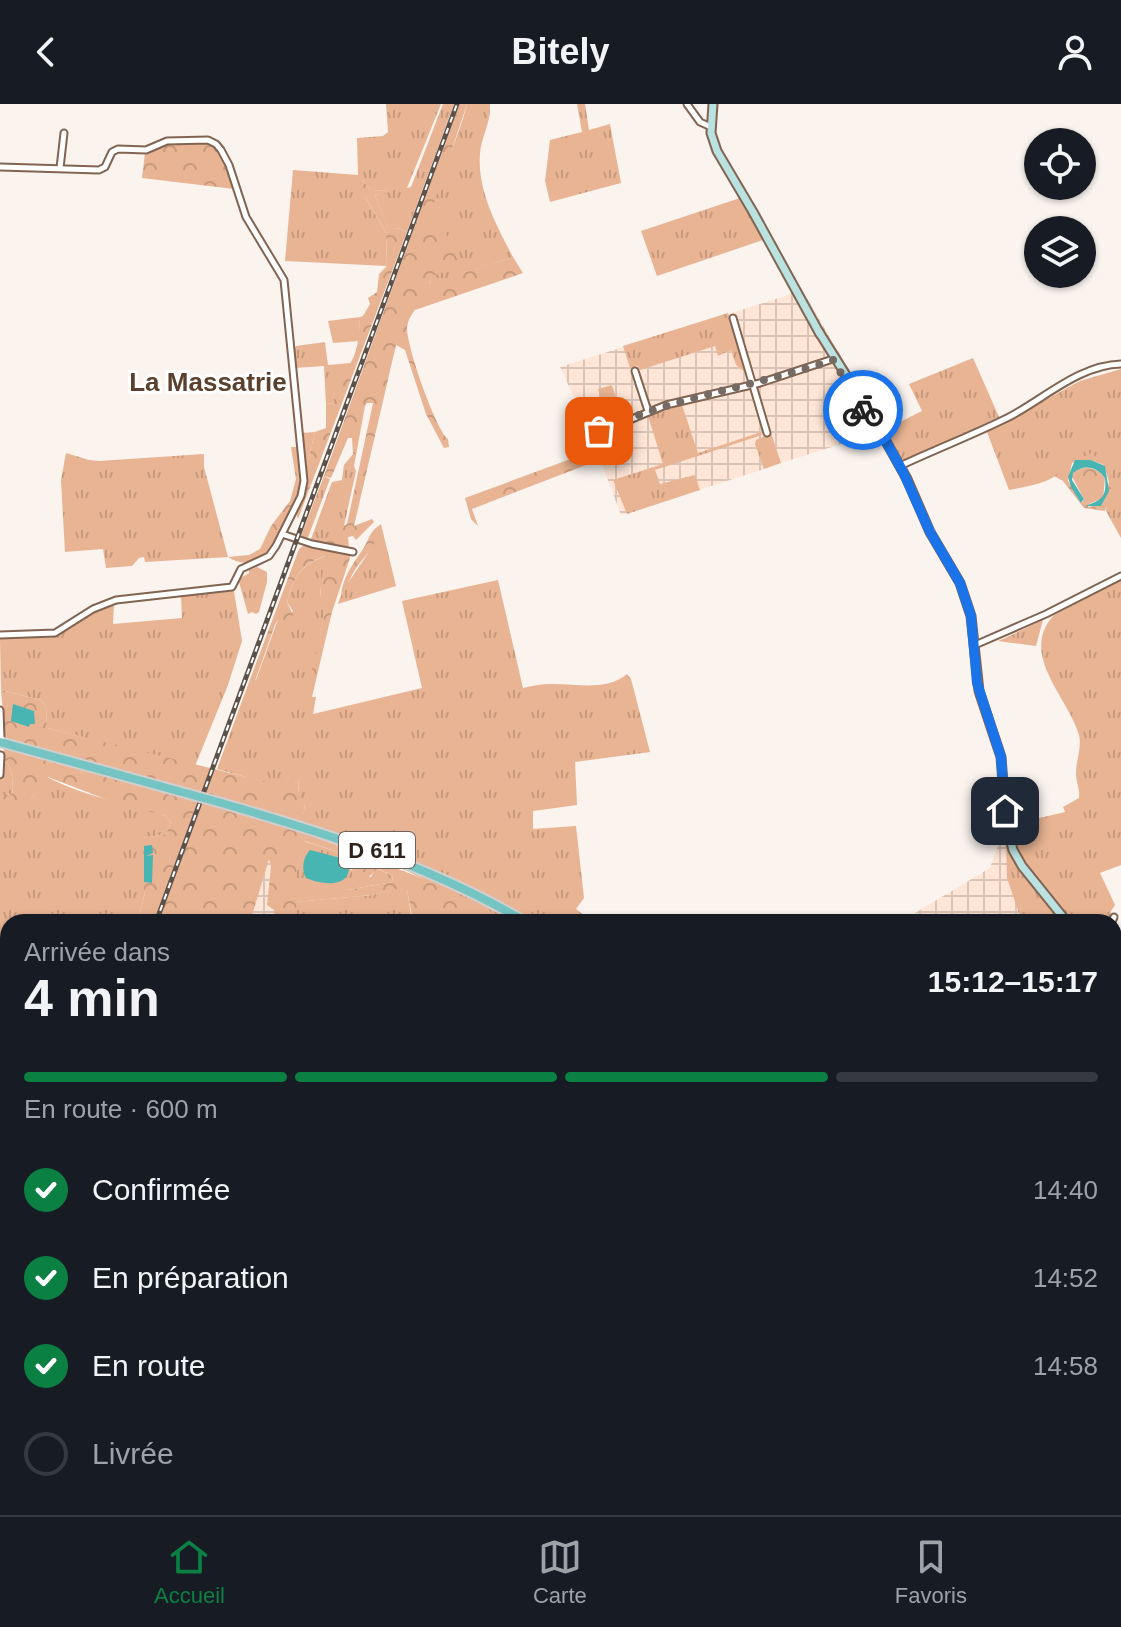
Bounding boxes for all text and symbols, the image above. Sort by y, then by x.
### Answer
icon: back [24,30,68,74]
icon: person [1053,30,1097,74]
text: Bitely [511,31,610,72]
map controls [1024,128,1096,288]
button: locate [1024,128,1096,200]
button: layers [1024,216,1096,288]
district label: La Massatrie [129,367,287,397]
courier [823,370,903,450]
icon: bike [841,388,885,432]
pin [565,397,633,465]
icon: bag [577,409,621,453]
pin [971,777,1039,845]
icon: home [983,789,1027,833]
road number: D 611 [339,832,415,868]
text: Arrivée dans [24,937,170,967]
text: 15:12–15:17 [928,965,1098,998]
text: 4 min [24,969,160,1027]
text: En route · 600 m [24,1094,218,1124]
icon: check [24,1168,68,1212]
text: Confirmée [92,1173,230,1206]
text: 14:40 [1033,1175,1098,1205]
icon: check [24,1256,68,1300]
text: En préparation [92,1261,289,1294]
text: 14:52 [1033,1263,1098,1293]
icon: check [24,1344,68,1388]
text: En route [92,1349,205,1382]
text: 14:58 [1033,1351,1098,1381]
text: Livrée [92,1437,174,1470]
tab: Accueil [154,1535,225,1609]
tab: Carte [533,1535,587,1609]
tab: Favoris [895,1535,967,1609]

